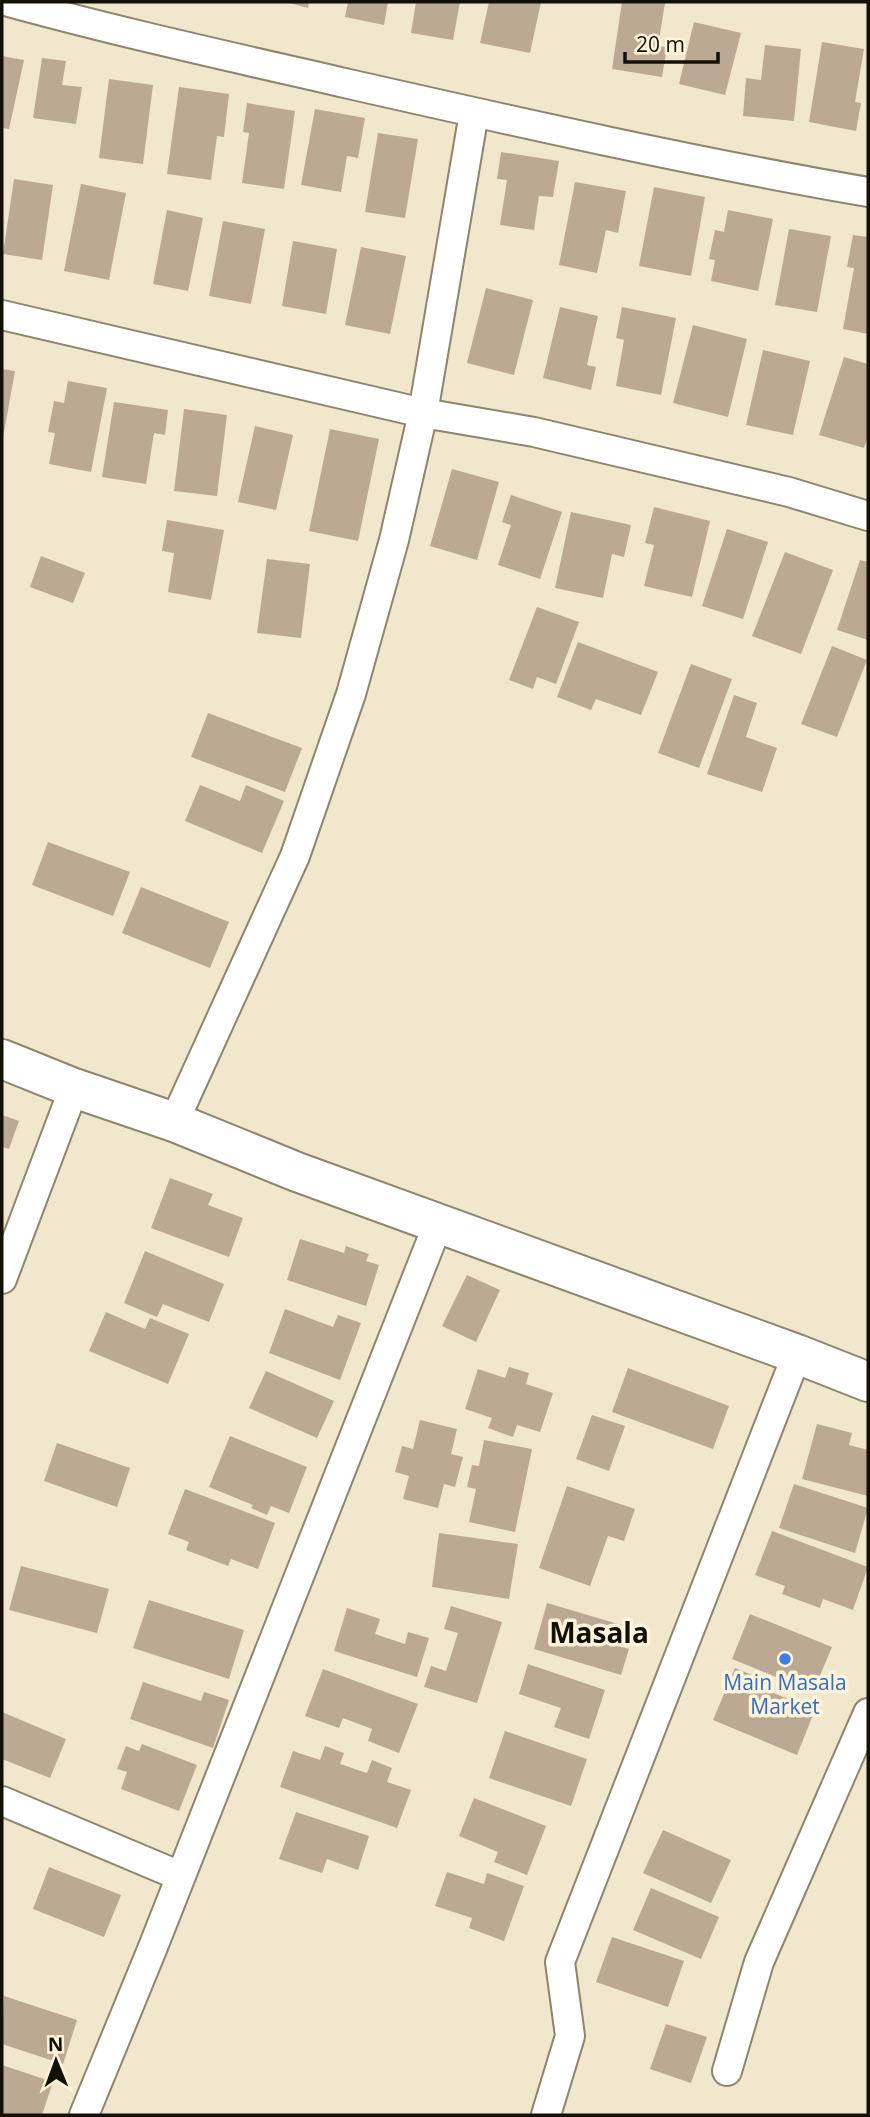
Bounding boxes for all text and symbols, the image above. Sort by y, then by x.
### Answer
scale bar [625,21,718,65]
text: 20 m [636,30,685,58]
district label: Masala [549,1613,649,1651]
marker: Main Masala Market [777,1651,793,1667]
place label: Main Masala Market [723,1668,847,1720]
north arrow [21,2026,91,2096]
text: N [48,2031,64,2057]

